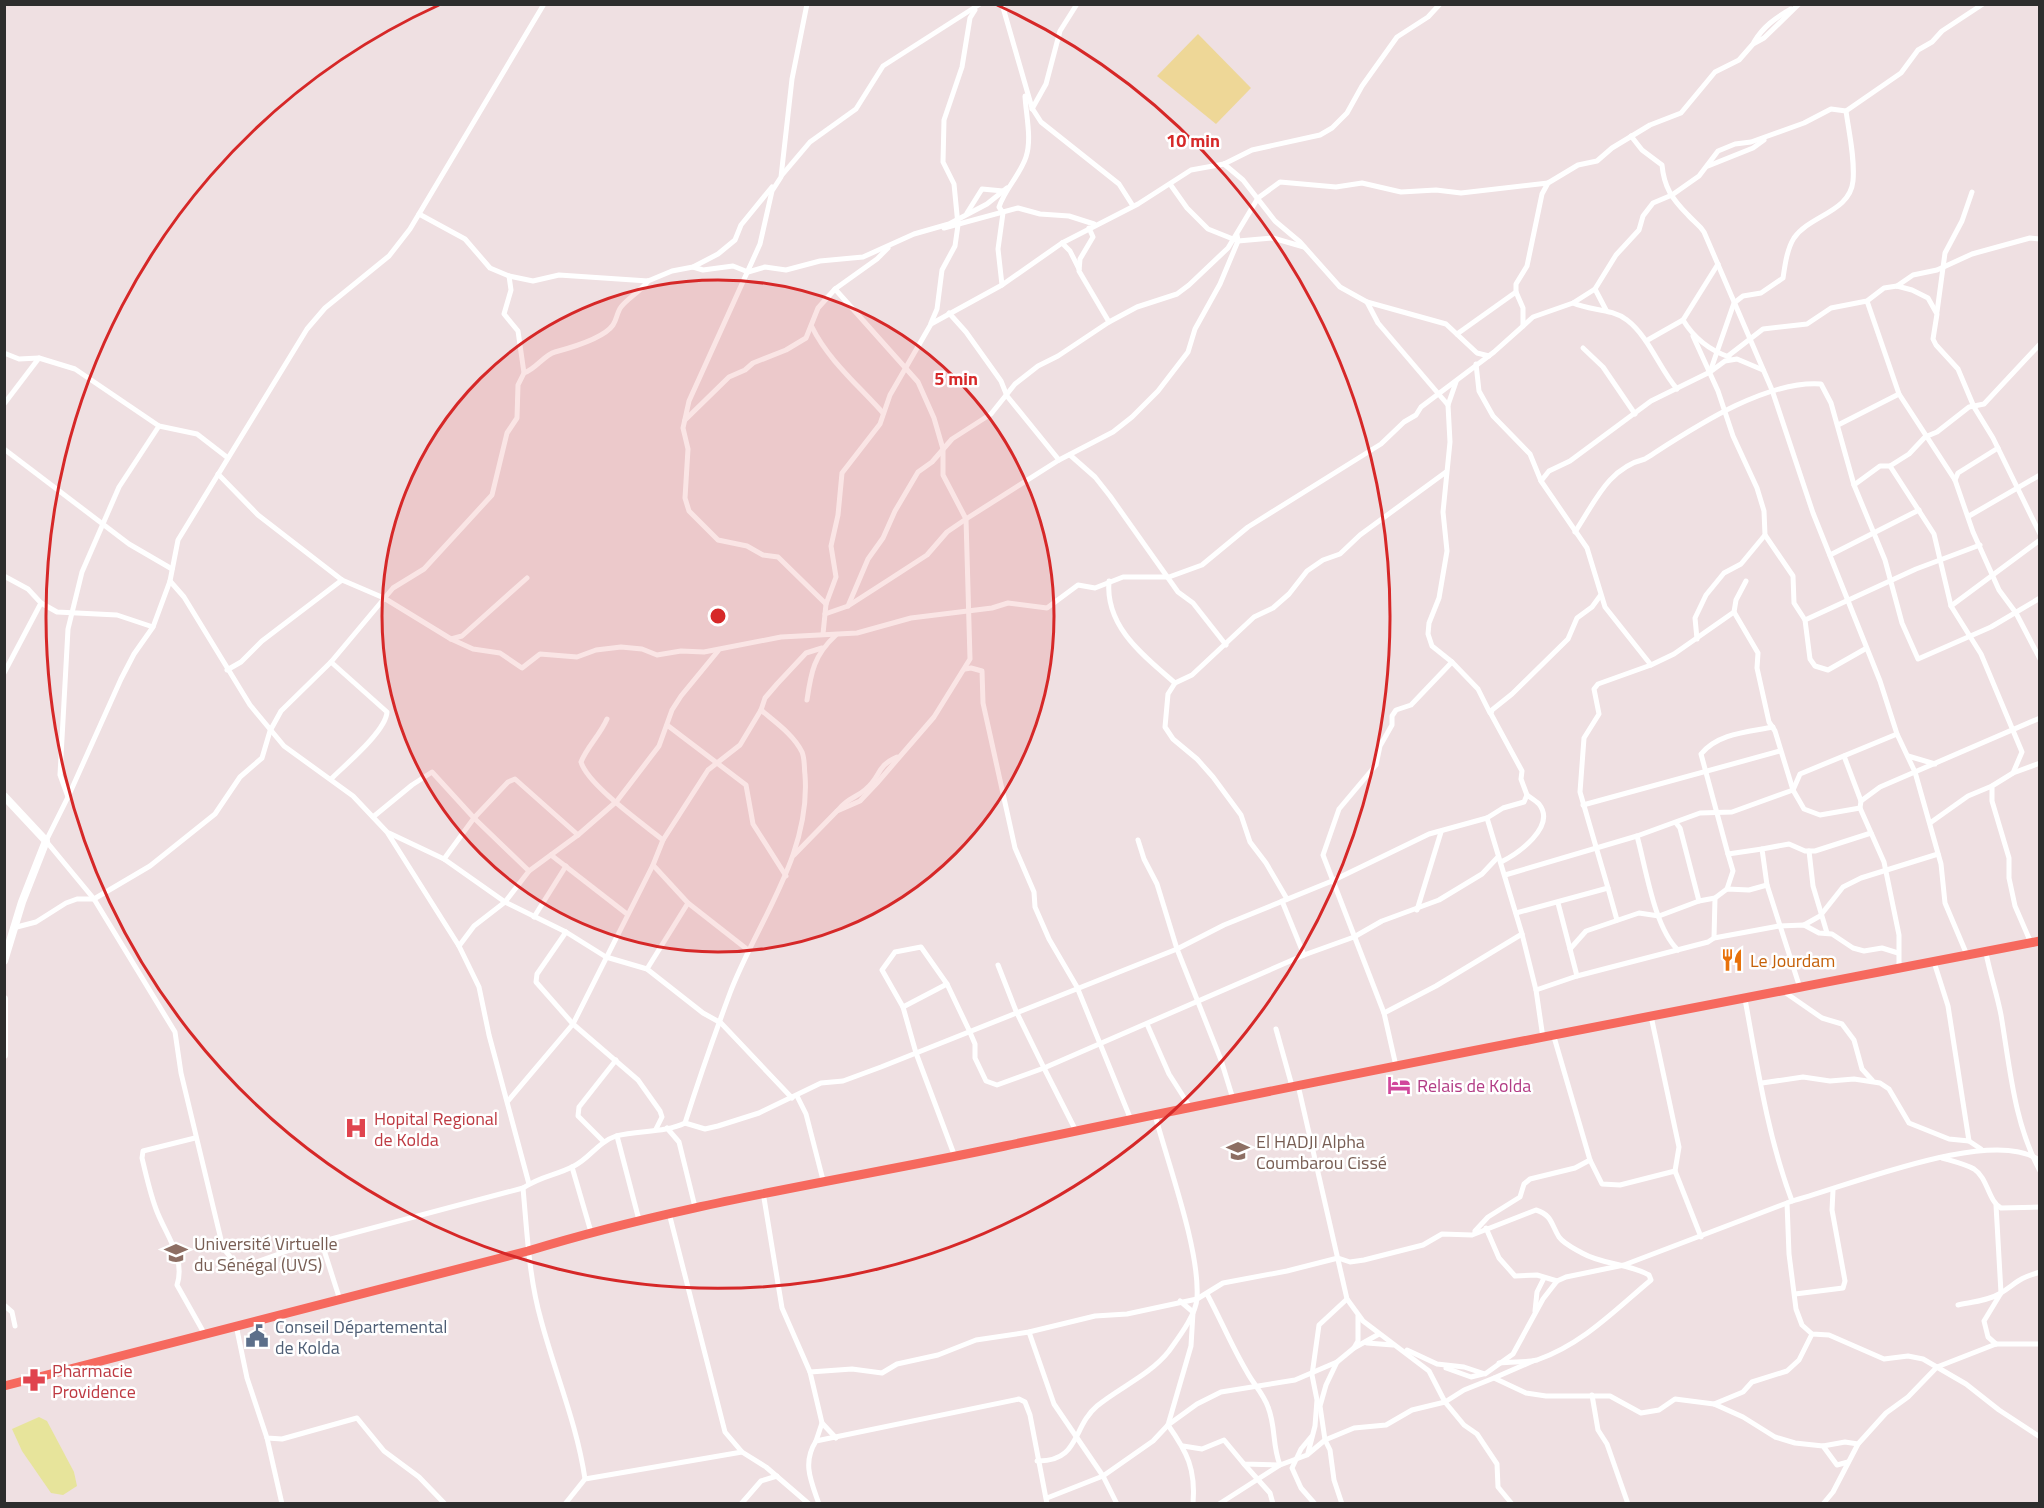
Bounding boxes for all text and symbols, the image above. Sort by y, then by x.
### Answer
text: 10 min [1166,127,1220,154]
text: 5 min [934,365,978,392]
centre of rings [708,606,728,626]
restaurant icon: Le Jourdam [1719,947,1745,973]
place label: Le Jourdam [1750,947,1835,974]
hotel icon: Relais de Kolda [1386,1072,1412,1098]
place label: Relais de Kolda [1417,1072,1531,1099]
place label: Hopital Regional de Kolda [374,1105,498,1153]
hospital icon: Hopital Regional de Kolda [343,1115,369,1141]
place label: El HADJI Alpha Coumbarou Cissé [1256,1128,1387,1176]
school or university icon: El HADJI Alpha Coumbarou Cissé [1225,1138,1251,1164]
place label: Université Virtuelle du Sénégal (UVS) [194,1230,338,1278]
school or university icon: Université Virtuelle du Sénégal (UVS) [163,1240,189,1266]
place label: Conseil Départemental de Kolda [275,1313,447,1361]
public building icon: Conseil Départemental de Kolda [244,1323,270,1349]
place label: Pharmacie Providence [52,1357,136,1405]
pharmacy icon: Pharmacie Providence [21,1367,47,1393]

